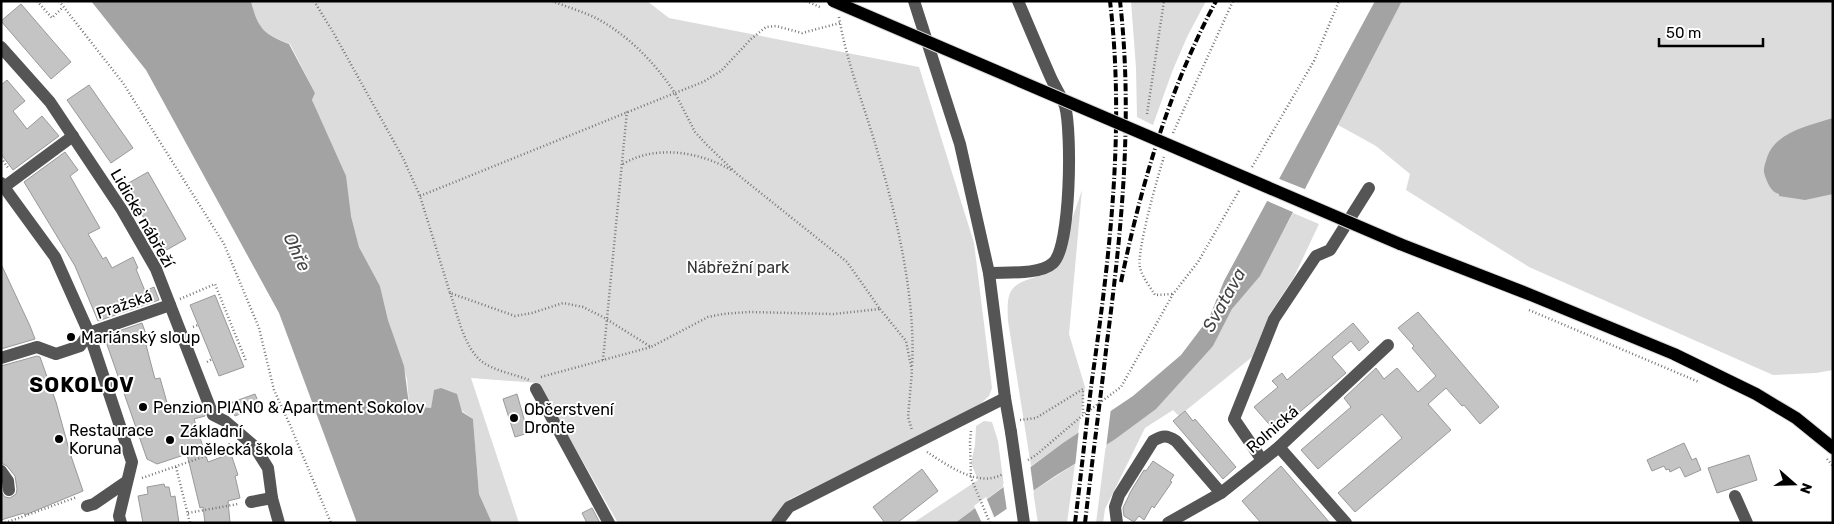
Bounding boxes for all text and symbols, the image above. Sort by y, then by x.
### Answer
scale bar [1659,15,1763,47]
text: 50 m [1666,24,1701,42]
street label: Lidické nábřeží [107,166,179,272]
water label: Ohře [279,229,315,275]
park label: Nábřežní park [687,258,790,277]
water label: Svatava [1198,264,1251,336]
street label: Pražská [94,286,155,323]
place label: Mariánský sloup [81,328,200,347]
marker: Mariánský sloup [65,331,77,343]
district label: SOKOLOV [29,372,135,397]
place label: Penzion PIANO & Apartment Sokolov [153,398,425,417]
place label: Občerstvení Dronte [524,400,615,437]
marker: Penzion PIANO & Apartment Sokolov [137,401,149,413]
street label: Rolnická [1242,402,1302,457]
marker: Občerstvení Dronte [508,412,520,424]
place label: Restaurace Koruna [69,421,154,458]
place label: Základní umělecká škola [180,422,293,459]
marker: Restaurace Koruna [53,433,65,445]
marker: Základní umělecká škola [164,434,176,446]
north arrow [1769,459,1819,509]
text: N [1796,481,1815,496]

